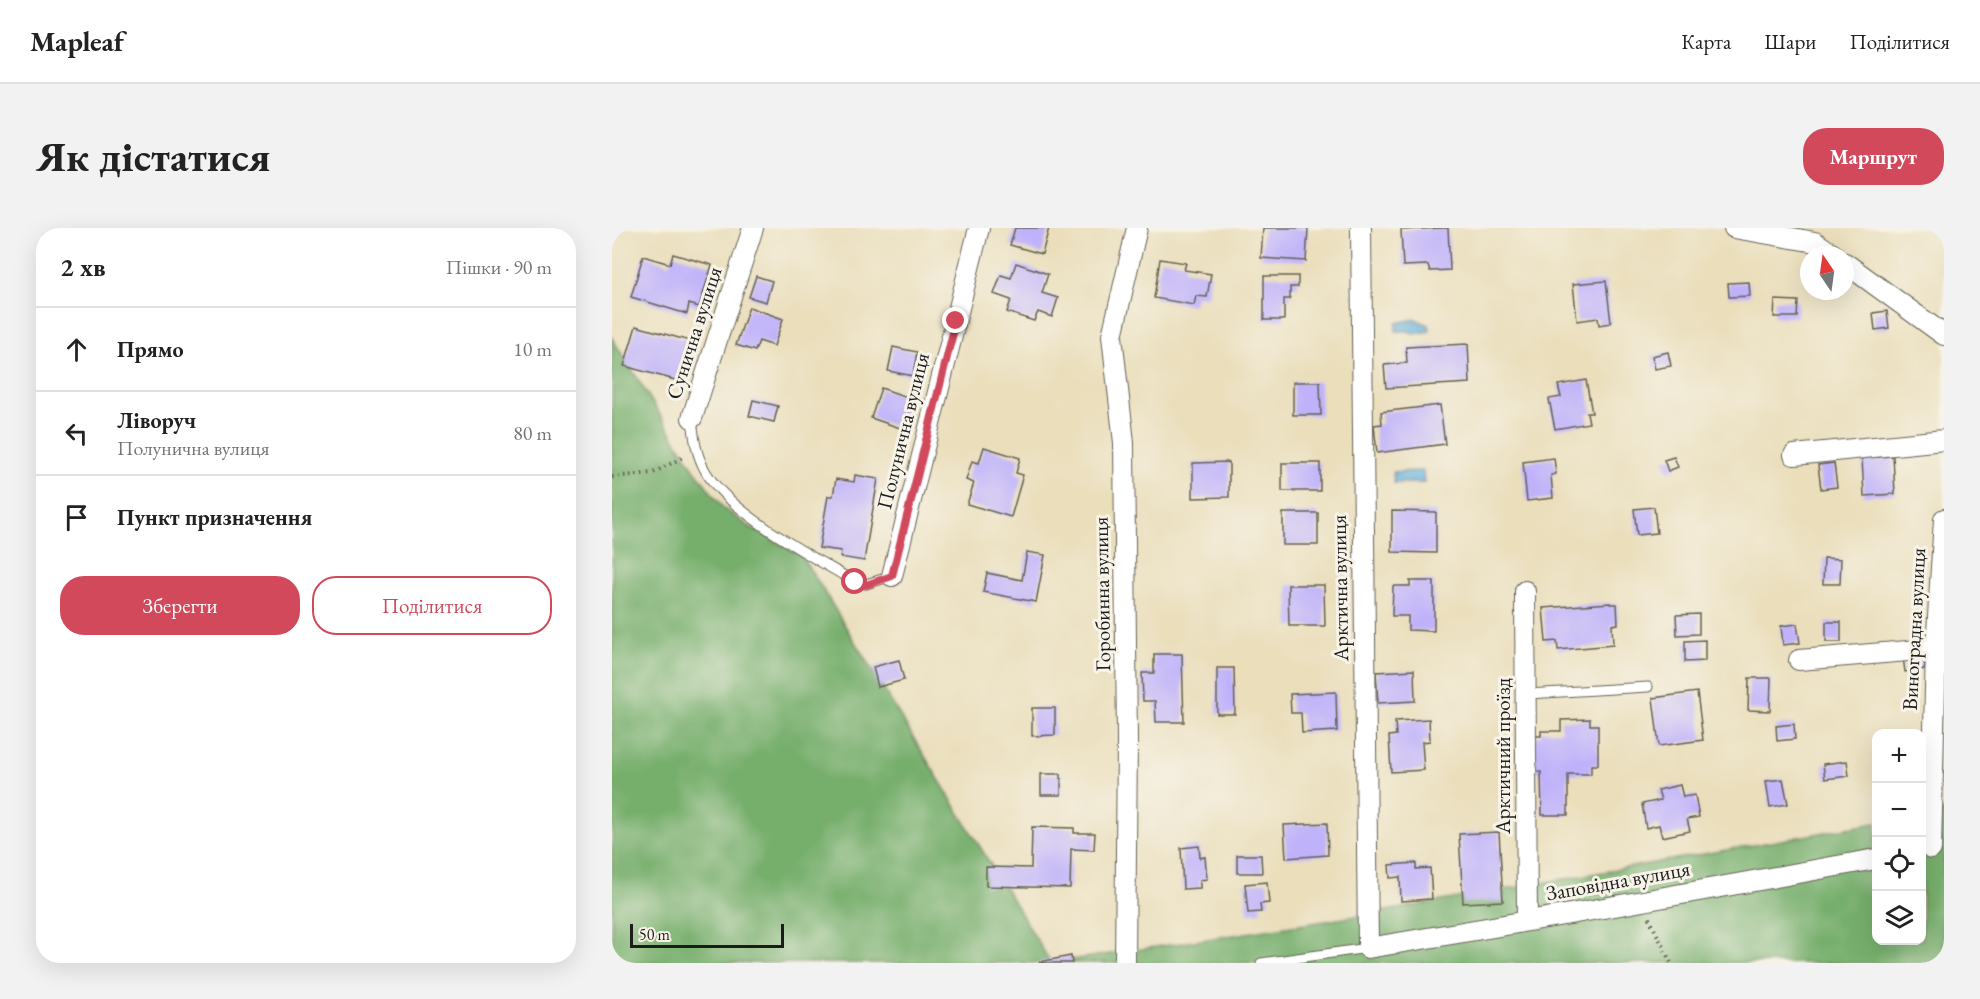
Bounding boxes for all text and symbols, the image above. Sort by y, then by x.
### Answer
text: Mapleaf [30,23,124,59]
text: Карта [1681,28,1731,55]
text: Шари [1764,28,1816,55]
text: Поділитися [1849,28,1950,55]
button: Маршрут [1803,128,1944,185]
text: Як дістатися [36,129,270,184]
north arrow [1800,246,1854,300]
text: 2 хв [60,250,106,284]
text: Пішки · 90 m [446,254,552,280]
street label: Сунична вулиця [659,263,728,402]
route end [942,307,968,333]
icon: ahead [60,333,93,366]
text: Прямо [117,335,184,364]
text: 10 m [513,336,552,362]
street label: Полунична вулиця [870,350,935,512]
text: Ліворуч [117,406,196,435]
icon: left [60,417,93,450]
text: 80 m [513,420,552,446]
text: Полунична вулиця [117,435,270,461]
icon: arrive [60,501,93,534]
text: Пункт призначення [117,503,312,532]
street label: Арктична вулиця [1325,514,1354,663]
street label: Горобинна вулиця [1087,516,1116,672]
street label: Виноградна вулиця [1896,547,1931,711]
route start [841,568,867,594]
button: Зберегти [60,576,300,635]
button: Поділитися [312,576,552,635]
street label: Арктичний проїзд [1489,677,1516,835]
map controls [1872,729,1926,945]
button: + [1872,729,1926,783]
button: − [1872,783,1926,837]
button: locate [1872,837,1926,891]
street label: Заповідна вулиця [1544,855,1692,906]
button: layers [1872,891,1926,945]
scale bar [630,921,784,948]
text: 50 m [639,924,670,945]

